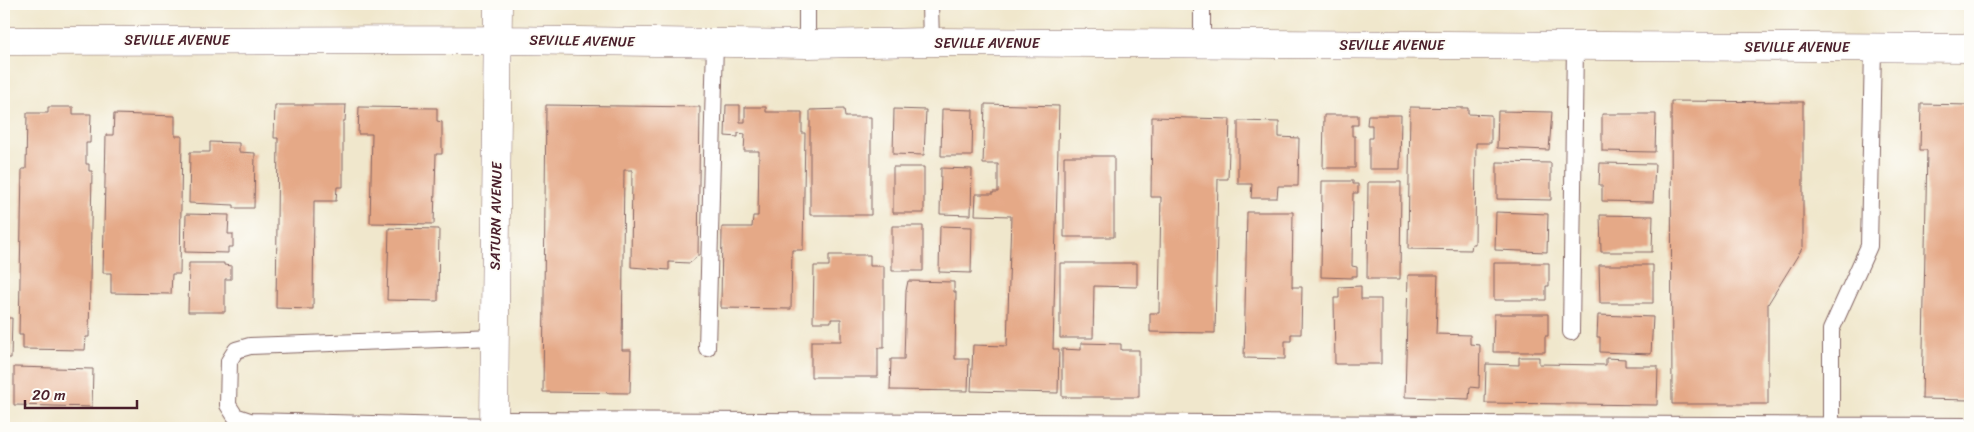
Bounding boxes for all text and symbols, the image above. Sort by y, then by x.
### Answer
street label: SEVILLE AVENUE [124,28,231,53]
street label: SEVILLE AVENUE [529,28,636,54]
street label: SEVILLE AVENUE [934,31,1041,56]
street label: SEVILLE AVENUE [1339,33,1446,58]
street label: SEVILLE AVENUE [1744,35,1851,60]
street label: SATURN AVENUE [483,160,509,270]
scale bar [25,377,138,409]
text: 20 m [32,382,66,408]

